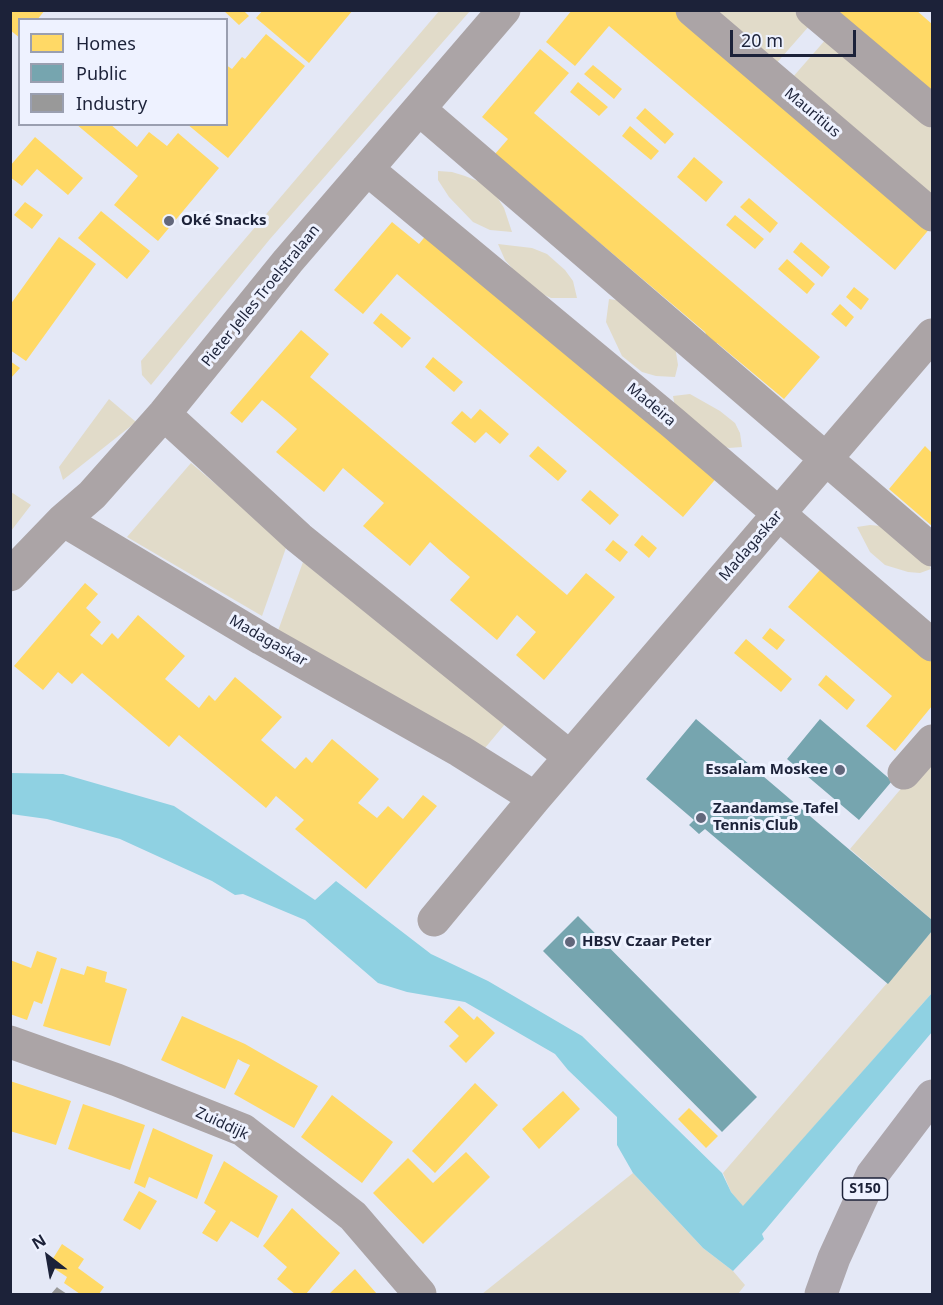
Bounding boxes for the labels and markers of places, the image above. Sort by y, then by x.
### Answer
place label: Oké Snacks [181,212,267,230]
marker: Oké Snacks [162,214,176,228]
place label: Essalam Moskee [705,761,828,779]
marker: Essalam Moskee [833,763,847,777]
place label: Zaandamse Tafel Tennis Club [713,800,839,835]
marker: Zaandamse Tafel Tennis Club [694,811,708,825]
place label: HBSV Czaar Peter [582,933,711,951]
marker: HBSV Czaar Peter [563,935,577,949]

